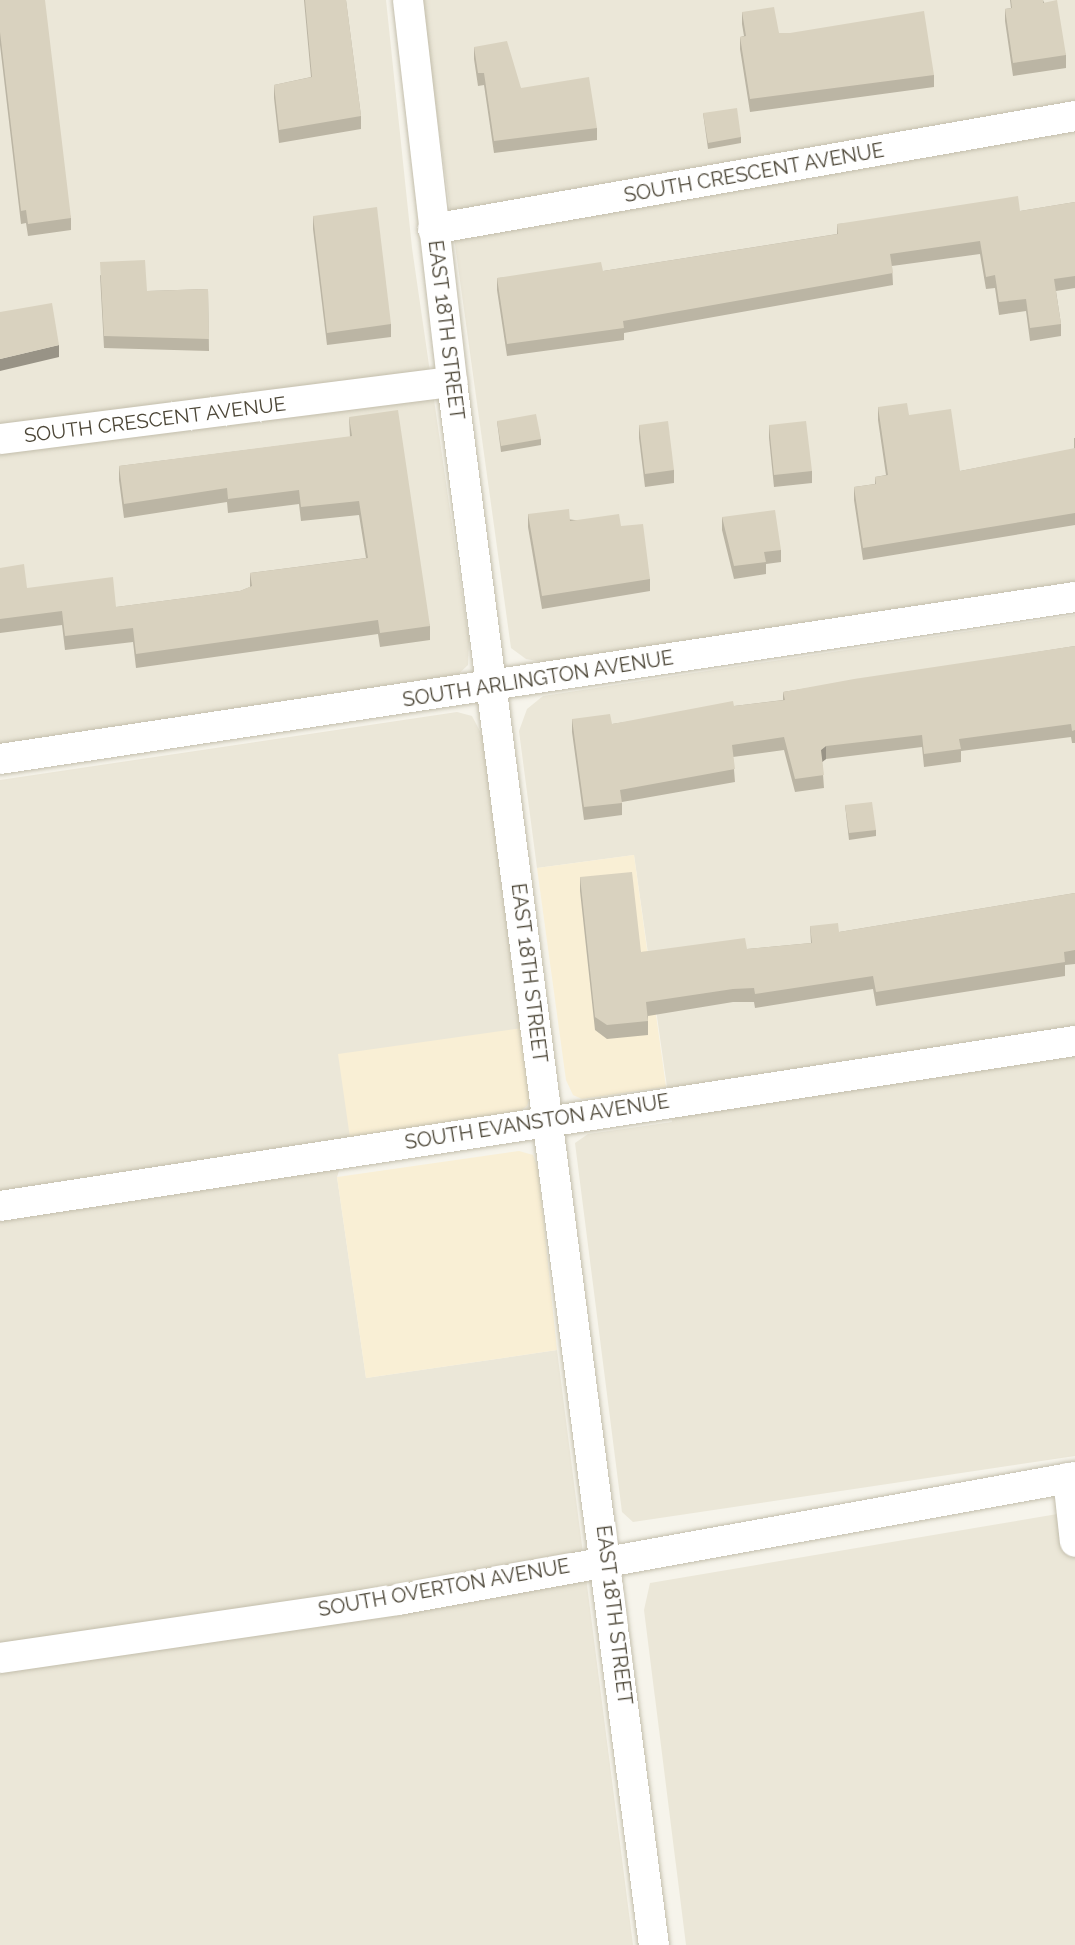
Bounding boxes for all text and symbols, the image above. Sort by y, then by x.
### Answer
street label: SOUTH CRESCENT AVENUE [622,138,886,208]
street label: EAST 18TH STREET [423,239,469,421]
street label: SOUTH CRESCENT AVENUE [22,392,288,448]
street label: SOUTH ARLINGTON AVENUE [400,646,676,712]
street label: EAST 18TH STREET [506,882,552,1064]
street label: SOUTH EVANSTON AVENUE [403,1089,671,1155]
street label: EAST 18TH STREET [591,1524,637,1706]
street label: SOUTH OVERTON AVENUE [316,1554,572,1622]

